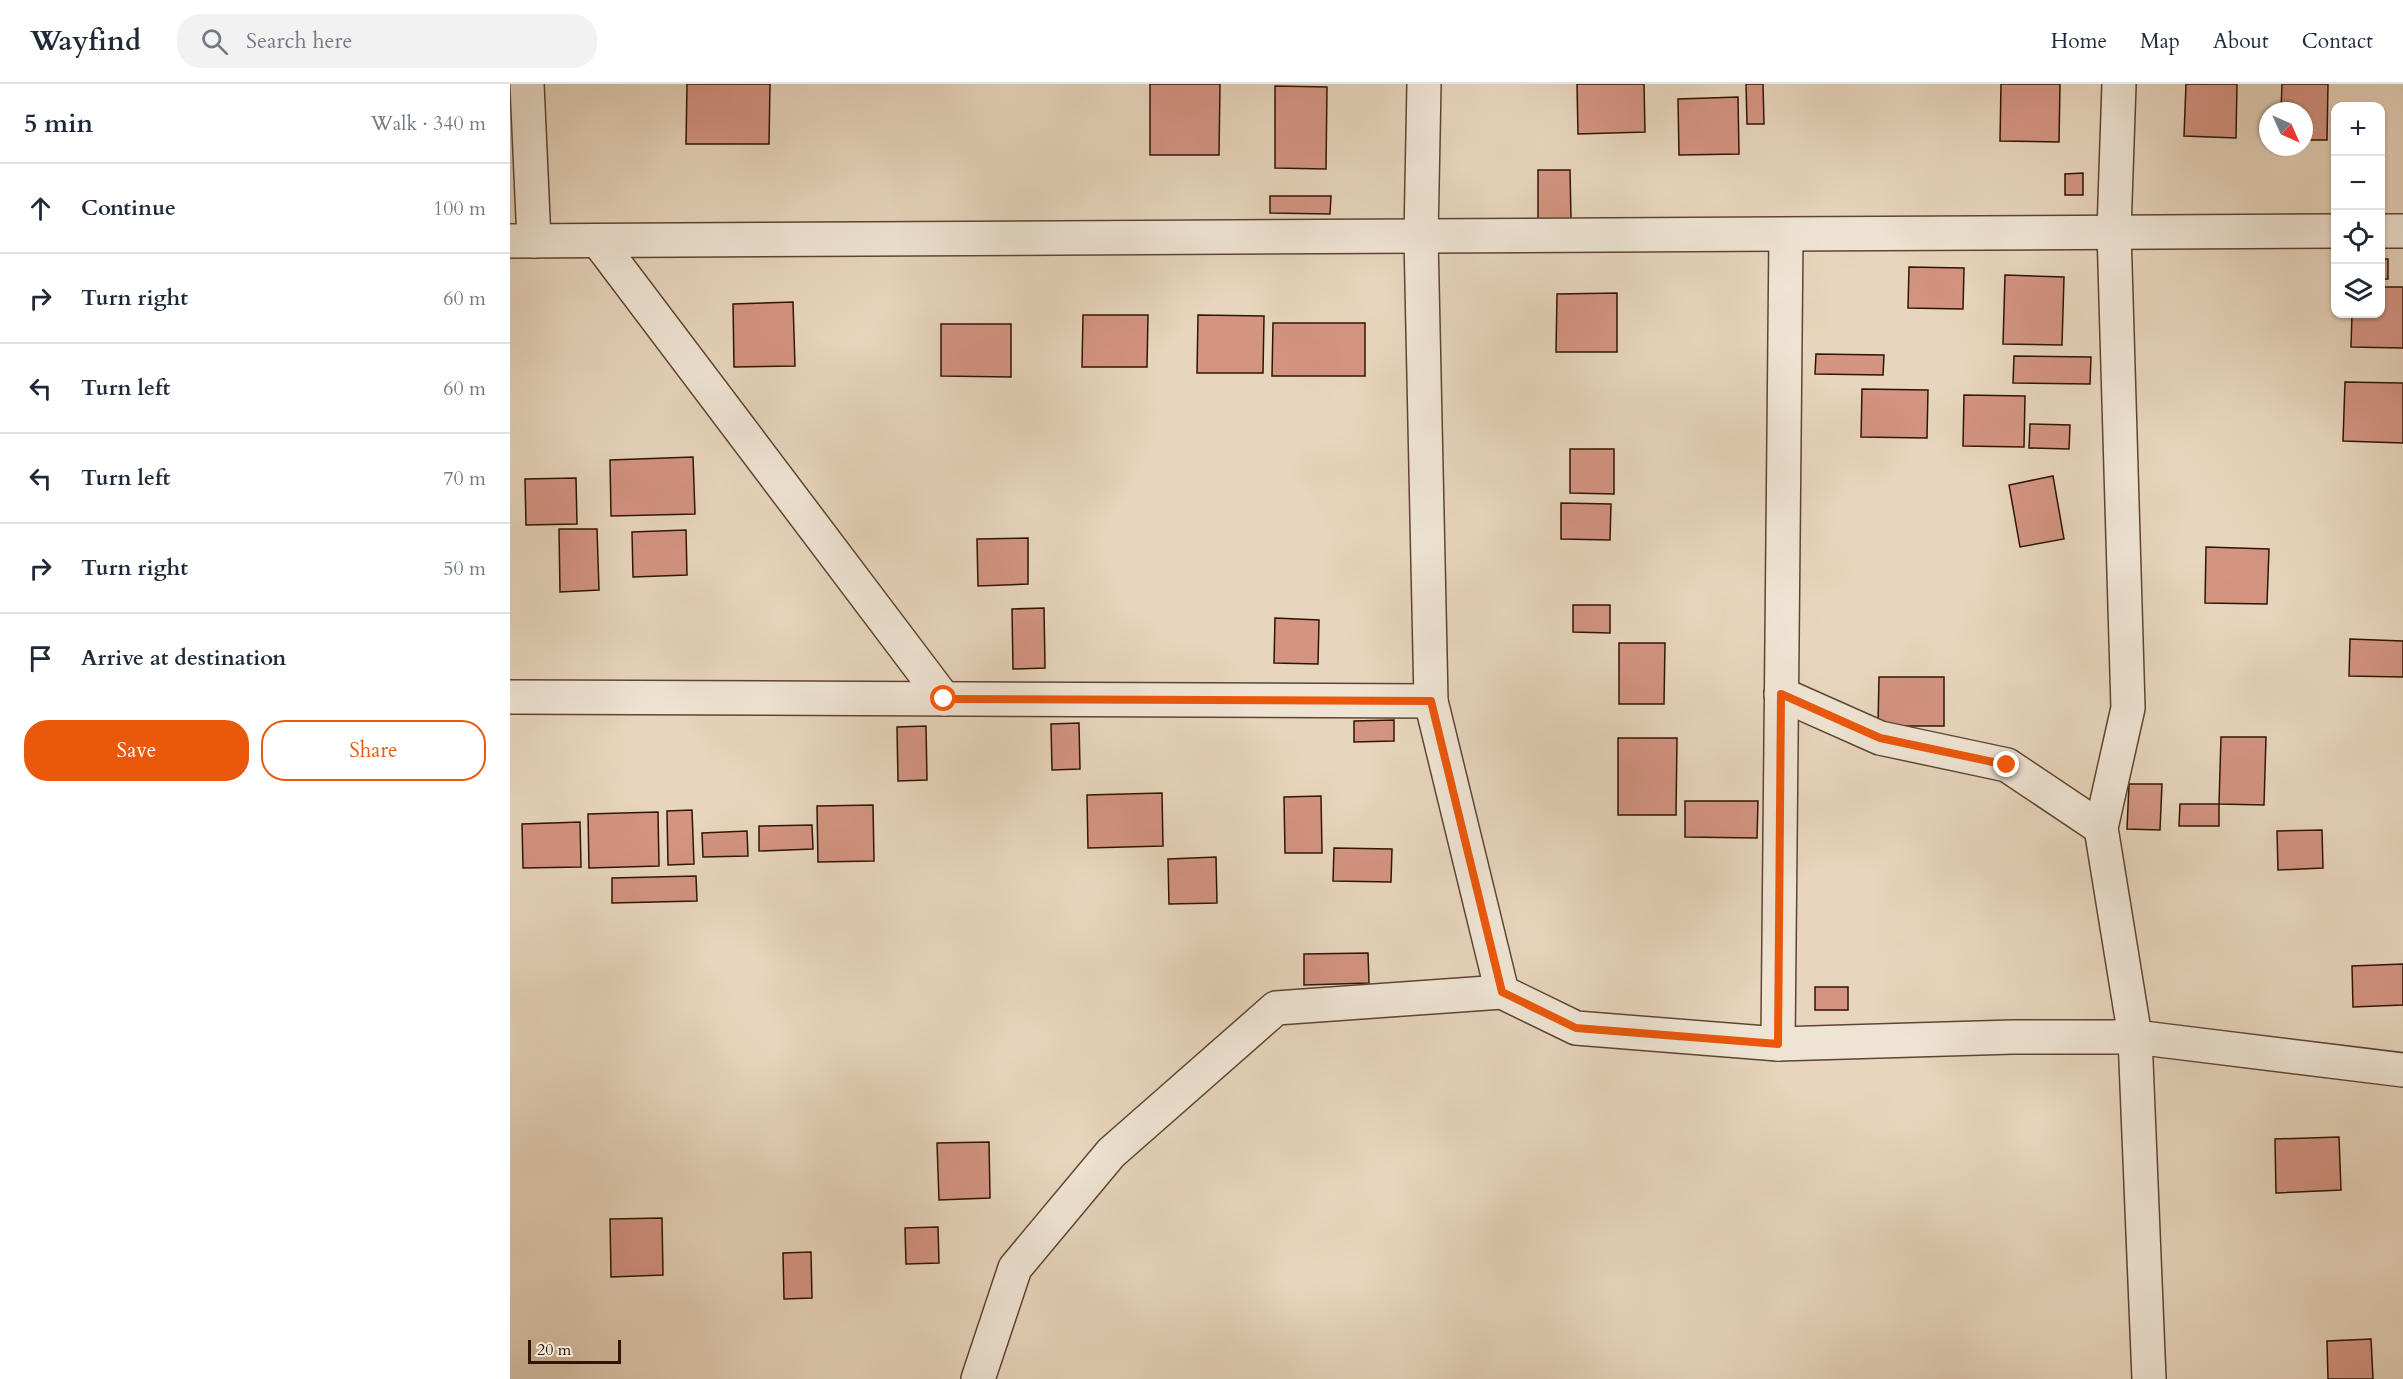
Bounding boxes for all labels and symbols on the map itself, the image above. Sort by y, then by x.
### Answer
north arrow [2259,102,2313,156]
route start [930,685,956,711]
route end [1993,751,2019,777]
scale bar [528,1337,621,1364]

